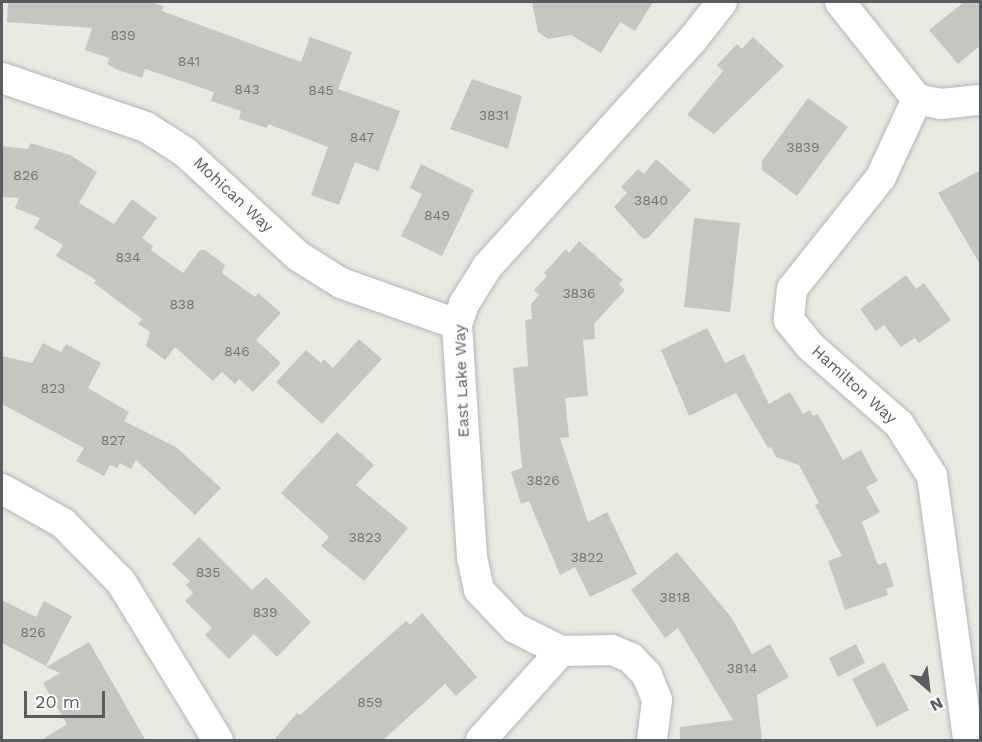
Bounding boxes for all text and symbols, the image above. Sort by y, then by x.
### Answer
house number: 839 [110,27,136,43]
house number: 841 [178,53,200,69]
house number: 843 [234,81,260,97]
house number: 845 [308,82,334,98]
house number: 3831 [479,107,509,123]
house number: 847 [350,129,374,145]
house number: 3839 [786,139,820,155]
street label: Mohican Way [189,153,277,237]
house number: 826 [13,167,39,183]
house number: 3840 [634,192,668,208]
house number: 849 [424,207,450,223]
house number: 834 [115,249,141,265]
house number: 3836 [562,285,596,301]
house number: 838 [169,296,195,312]
street label: East Lake Way [450,324,474,438]
street label: Hamilton Way [807,342,901,428]
house number: 846 [224,343,250,359]
house number: 823 [41,380,65,396]
house number: 827 [101,432,125,448]
house number: 3826 [526,472,560,488]
house number: 3823 [348,529,382,545]
house number: 3822 [570,549,604,565]
house number: 835 [196,564,220,580]
house number: 3818 [660,589,690,605]
house number: 839 [252,604,278,620]
house number: 826 [20,624,46,640]
north arrow [898,658,958,718]
house number: 3814 [727,660,757,676]
scale bar [27,679,108,717]
text: 20 m [35,691,80,712]
text: N [927,693,946,716]
house number: 859 [357,694,383,710]

